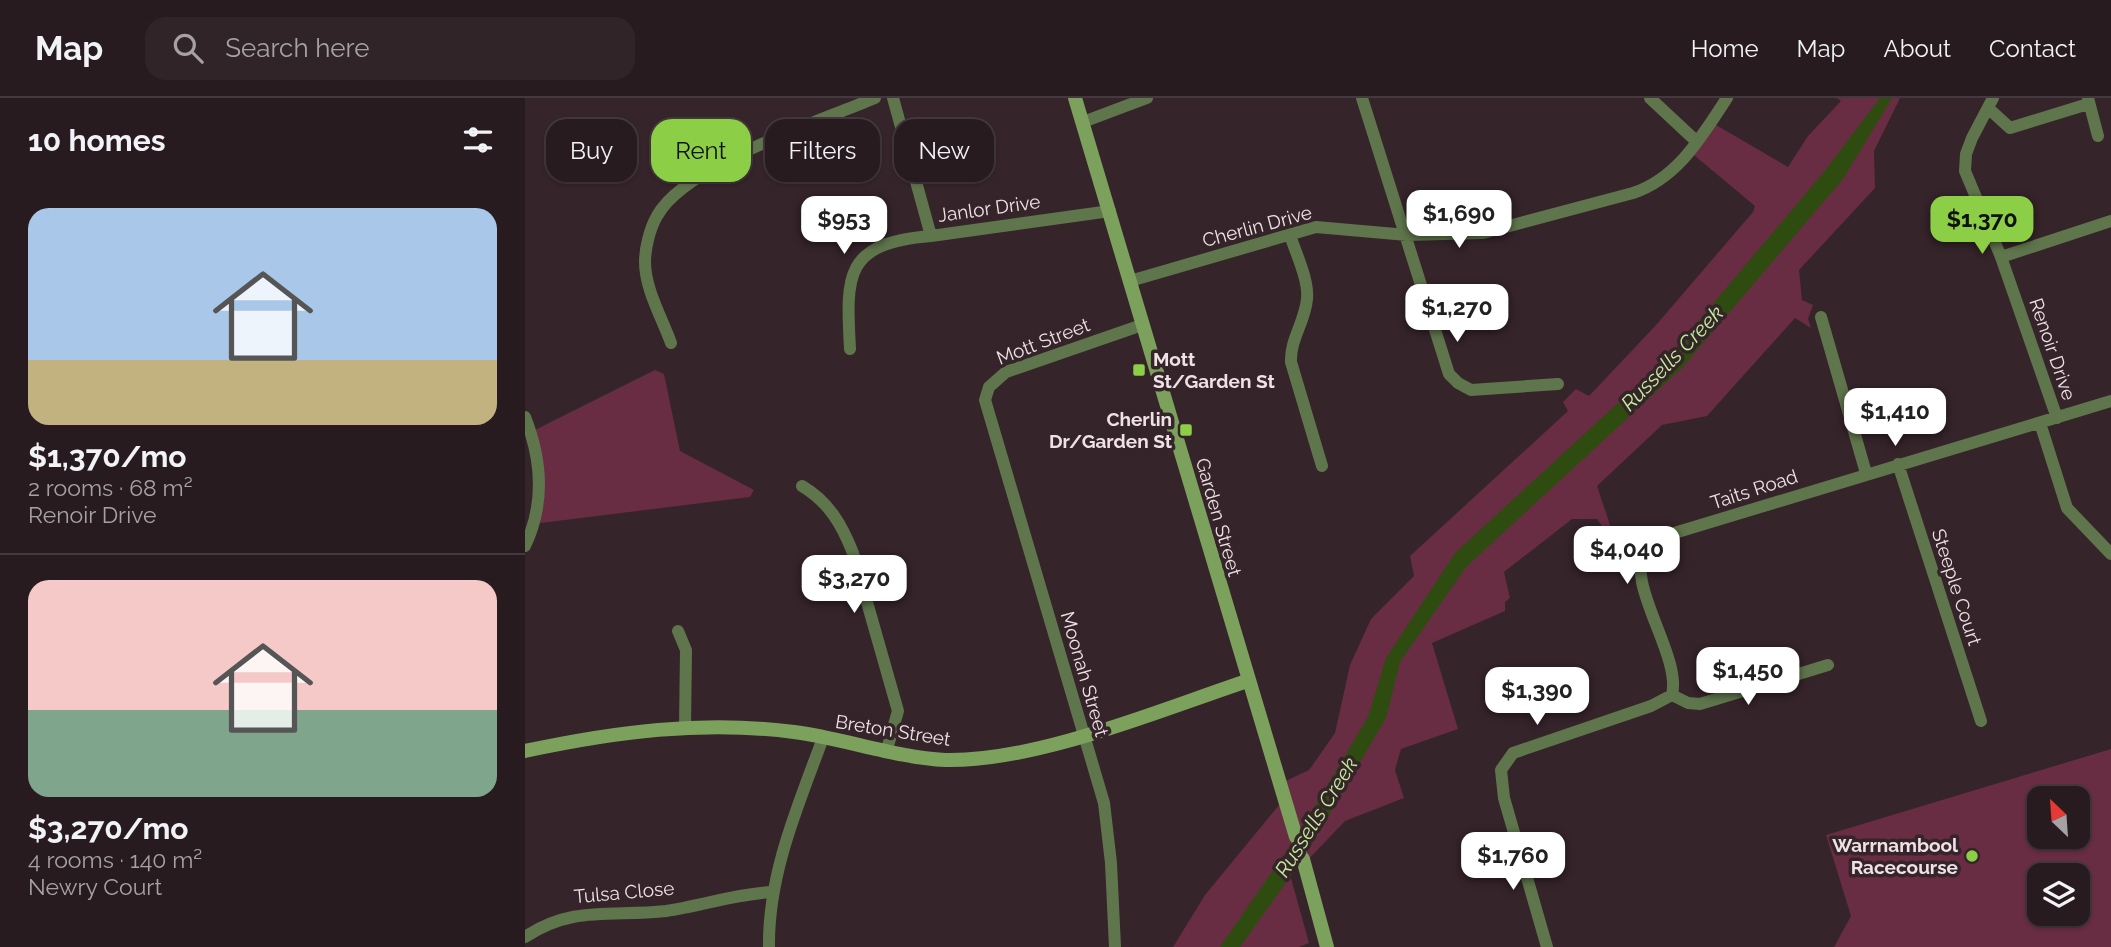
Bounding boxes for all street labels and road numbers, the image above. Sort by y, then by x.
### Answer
street label: Janlor Drive [936,190,1042,226]
street label: Cherlin Drive [1200,201,1314,251]
street label: Renoir Drive [2025,295,2081,403]
street label: Mott Street [993,313,1093,369]
street label: Garden Street [1192,455,1247,579]
street label: Taits Road [1708,465,1800,513]
street label: Steeple Court [1928,526,1986,649]
street label: Moonah Street [1057,609,1114,740]
street label: Breton Street [834,710,953,750]
street label: Tulsa Close [573,877,675,907]

